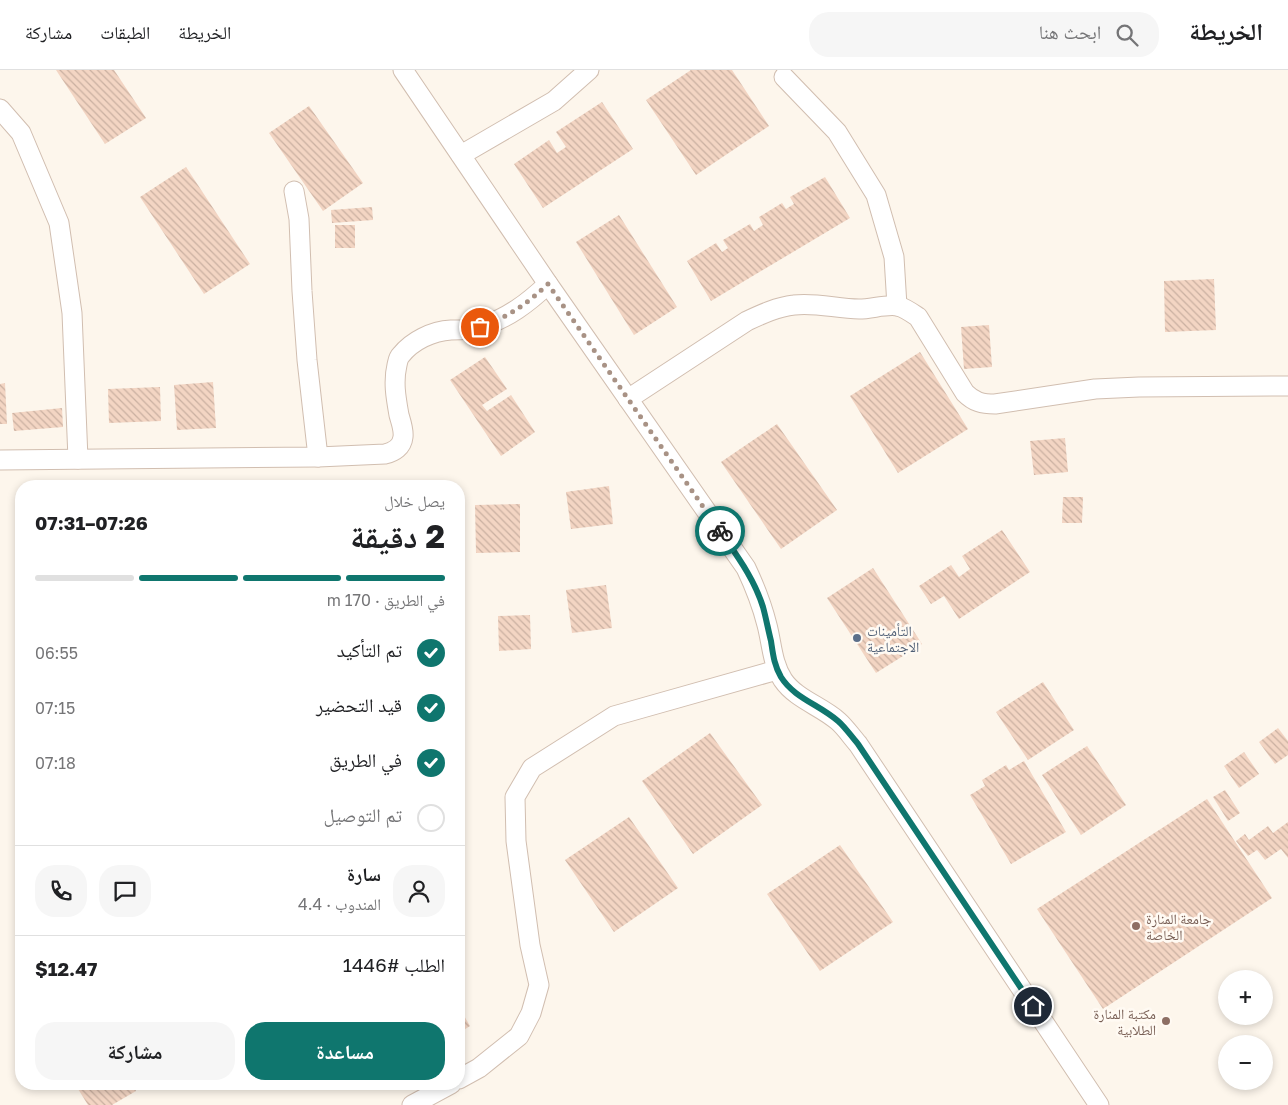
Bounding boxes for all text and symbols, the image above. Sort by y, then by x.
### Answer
search box [809,12,1159,57]
text: الخريطة [1189,16,1263,45]
text: ابحث هنا [1039,20,1101,43]
text: مشاركة [25,21,72,43]
text: الطبقات [100,21,150,43]
text: الخريطة [178,21,231,43]
icon: search [1113,21,1141,49]
pin [459,306,501,348]
icon: bag [466,313,494,341]
text: يصل خلال [384,491,445,511]
courier [695,506,745,556]
text: 07:26–07:31 [35,511,148,534]
text: 2 دقيقة [350,517,445,555]
icon: bike [706,517,734,545]
text: في الطريق · 170 m [327,590,445,610]
place label: التأمينات الاجتماعية [867,622,919,655]
marker: التأمينات الاجتماعية [851,632,863,644]
text: تم التأكيد [337,638,402,661]
icon: check [417,639,445,667]
text: 06:55 [35,643,78,663]
text: قيد التحضير [316,693,402,716]
icon: check [417,694,445,722]
text: 07:15 [35,698,75,718]
text: في الطريق [329,748,402,771]
icon: check [417,749,445,777]
text: 07:18 [35,753,76,773]
text: تم التوصيل [323,803,402,826]
text: سارة [347,862,381,885]
button: phone [35,865,87,917]
button: chat [99,865,151,917]
button: person [393,865,445,917]
text: المندوب · 4.4 [298,894,381,914]
place label: جامعة المنارة الخاصة [1146,910,1211,943]
marker: جامعة المنارة الخاصة [1130,920,1142,932]
text: الطلب #1446 [343,953,445,976]
text: $12.47 [35,957,97,980]
map controls [1218,970,1273,1090]
button: + [1218,970,1273,1025]
pin [1012,985,1054,1027]
icon: home [1019,992,1047,1020]
place label: مكتبة المنارة الطلابية [1093,1005,1156,1038]
marker: مكتبة المنارة الطلابية [1160,1015,1172,1027]
button: مشاركة [35,1022,235,1080]
button: مساعدة [245,1022,445,1080]
button: − [1218,1035,1273,1090]

